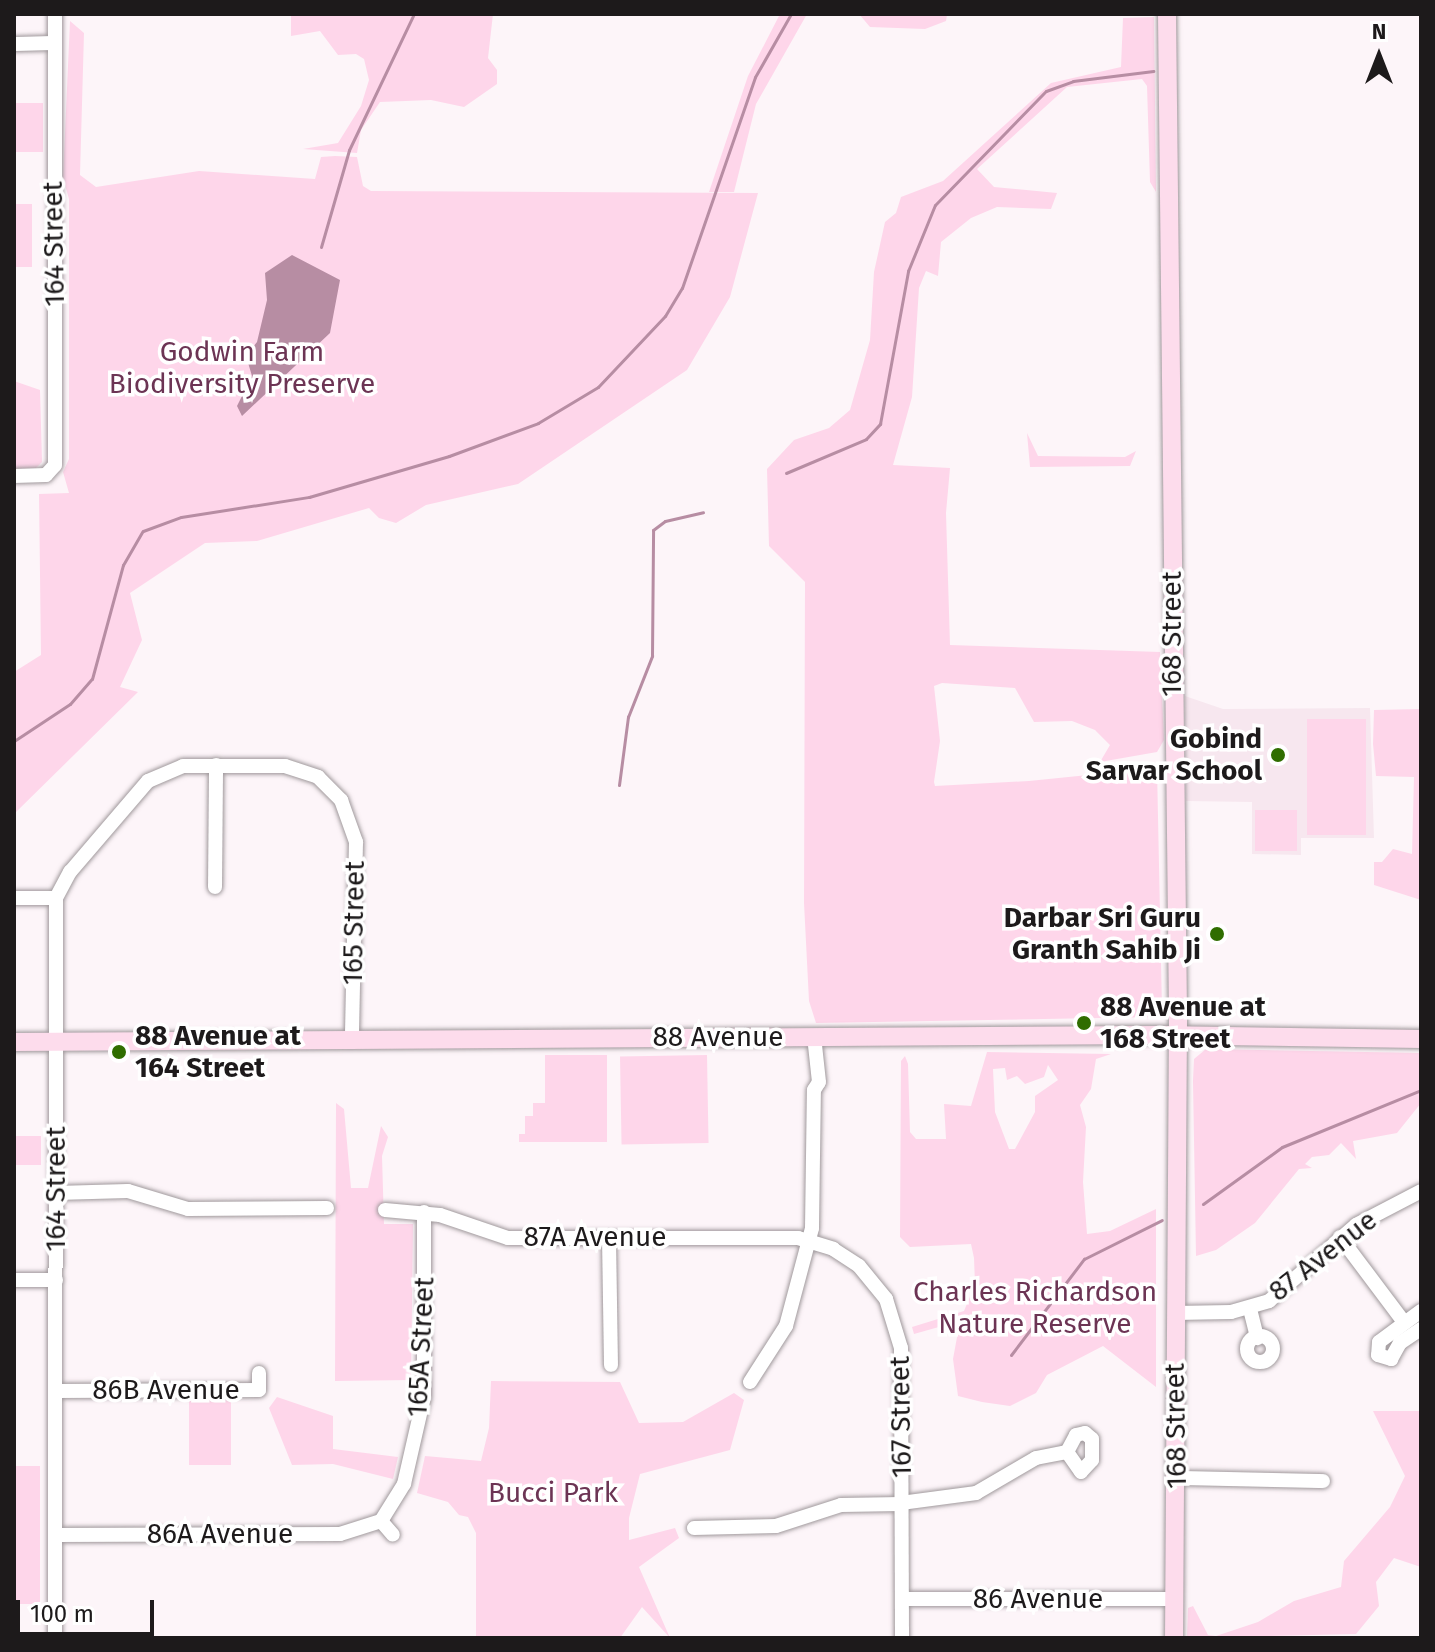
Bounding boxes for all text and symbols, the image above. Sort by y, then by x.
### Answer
north arrow [1339,16,1419,96]
text: N [1372,18,1386,45]
street label: 164 Street [36,181,72,307]
park label: Godwin Farm Biodiversity Preserve [109,335,375,401]
street label: 168 Street [1155,571,1189,697]
place label: Gobind Sarvar School [1086,722,1262,788]
marker: Gobind Sarvar School [1269,746,1287,764]
street label: 165 Street [336,861,372,985]
place label: Darbar Sri Guru Granth Sahib Ji [1004,901,1201,967]
marker: Darbar Sri Guru Granth Sahib Ji [1208,925,1226,943]
place label: 88 Avenue at 168 Street [1100,990,1266,1056]
marker: 88 Avenue at 168 Street [1075,1014,1093,1032]
place label: 88 Avenue at 164 Street [135,1019,301,1085]
street label: 88 Avenue [652,1020,784,1054]
marker: 88 Avenue at 164 Street [110,1043,128,1061]
street label: 164 Street [39,1126,73,1252]
street label: 87 Avenue [1262,1203,1384,1309]
street label: 87A Avenue [524,1220,666,1254]
park label: Charles Richardson Nature Reserve [913,1275,1157,1341]
street label: 165A Street [401,1276,441,1418]
street label: 167 Street [883,1356,919,1478]
street label: 168 Street [1158,1363,1194,1489]
street label: 86B Avenue [92,1373,240,1407]
park label: Bucci Park [488,1476,618,1510]
street label: 86A Avenue [147,1517,293,1551]
street label: 86 Avenue [973,1582,1103,1616]
scale bar [20,1584,158,1634]
text: 100 m [30,1600,94,1628]

